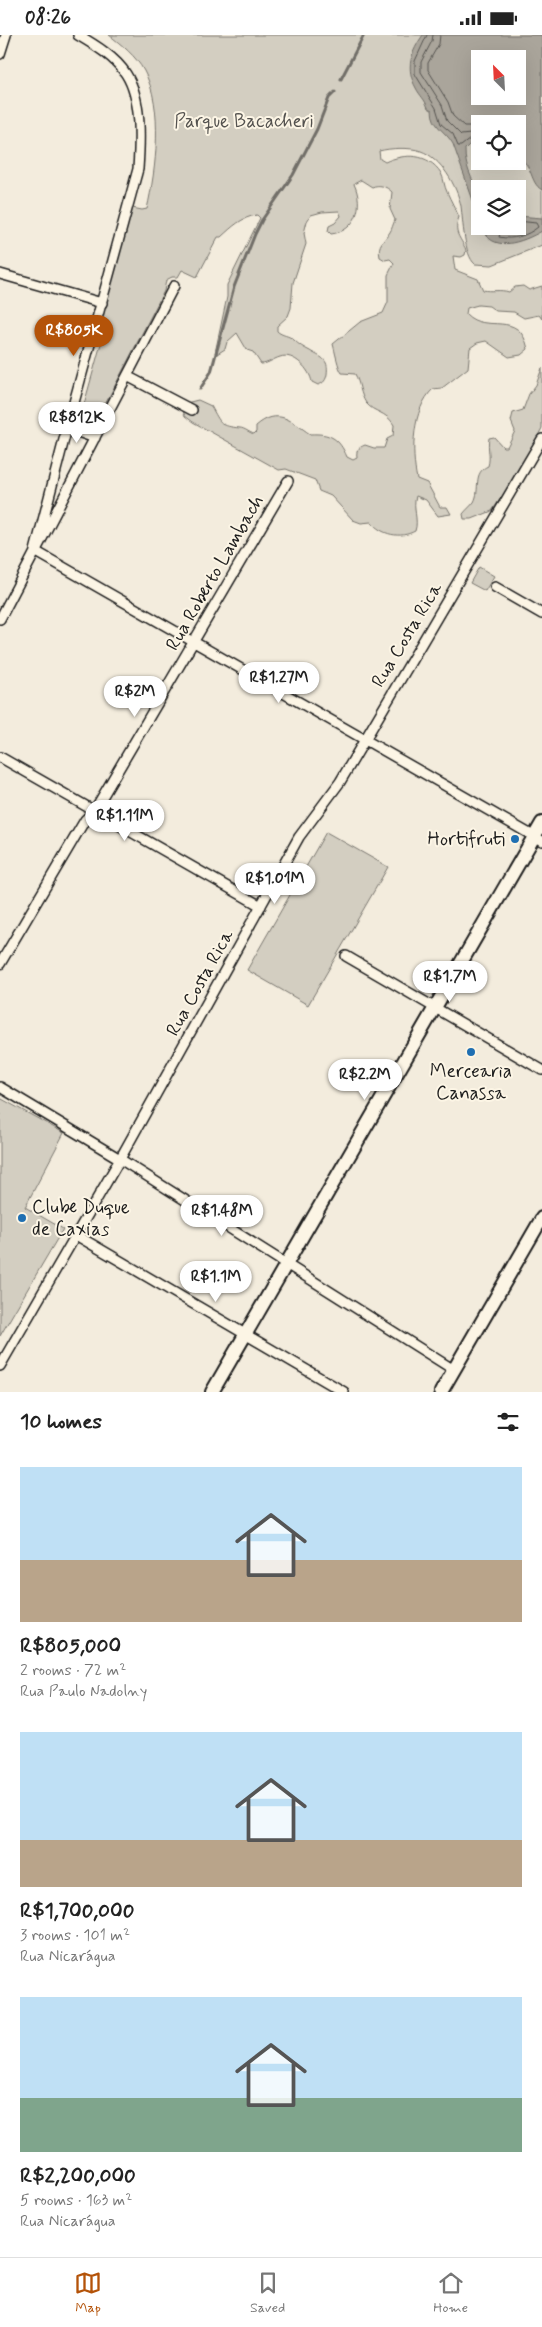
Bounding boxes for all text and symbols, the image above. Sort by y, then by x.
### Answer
text: 08:26 [25,5,71,30]
north arrow [471,50,526,105]
map controls [471,50,526,235]
park label: Parque Bacacheri [174,109,314,134]
button: locate [471,115,526,170]
button: layers [471,180,526,235]
pin: R$805K [33,315,115,357]
text: R$805K [45,320,103,341]
pin: R$812K [36,401,118,444]
text: R$812K [49,407,105,428]
street label: Rua Roberto Lambach [160,491,270,655]
street label: Rua Costa Rica [366,577,448,692]
pin: R$1.27M [233,661,325,704]
text: R$1.27M [249,667,309,688]
pin: R$2M [105,675,165,718]
text: R$2M [115,681,155,702]
pin: R$1.11M [79,799,171,842]
text: R$1.11M [96,805,154,826]
place label: Hortifruti [428,827,505,852]
marker: Hortifruti [509,833,521,845]
pin: R$1.01M [229,863,321,905]
text: R$1.01M [245,868,305,889]
street label: Rua Costa Rica [160,925,240,1041]
pin: R$1.7M [409,961,491,1003]
text: R$1.7M [424,966,476,987]
marker: Mercearia Canassa [465,1046,477,1058]
pin: R$2.2M [324,1059,406,1101]
place label: Mercearia Canassa [430,1059,512,1106]
text: R$2.2M [339,1064,391,1085]
place label: Clube Duque de Caxias [32,1195,130,1242]
pin: R$1.48M [176,1195,268,1237]
text: R$1.48M [191,1200,253,1221]
marker: Clube Duque de Caxias [16,1212,28,1224]
pin: R$1.1M [175,1261,257,1303]
text: R$1.1M [191,1266,241,1287]
text: 10 homes [20,1408,102,1436]
icon: filters [494,1408,522,1436]
icon: home [226,1500,316,1590]
text: R$805,000 [20,1632,121,1660]
text: 2 rooms · 72 m² [20,1660,126,1681]
text: Rua Paulo Nadolny [20,1681,147,1702]
icon: home [226,1765,316,1855]
text: R$1,700,000 [20,1897,134,1925]
text: 3 rooms · 101 m² [20,1925,130,1946]
text: Rua Nicarágua [20,1946,116,1967]
icon: home [226,2030,316,2120]
text: R$2,200,000 [20,2162,136,2190]
text: 5 rooms · 163 m² [20,2190,132,2211]
text: Rua Nicarágua [20,2211,116,2232]
tab: Map [74,2269,102,2317]
tab: Saved [250,2269,285,2317]
tab: Home [433,2269,468,2317]

